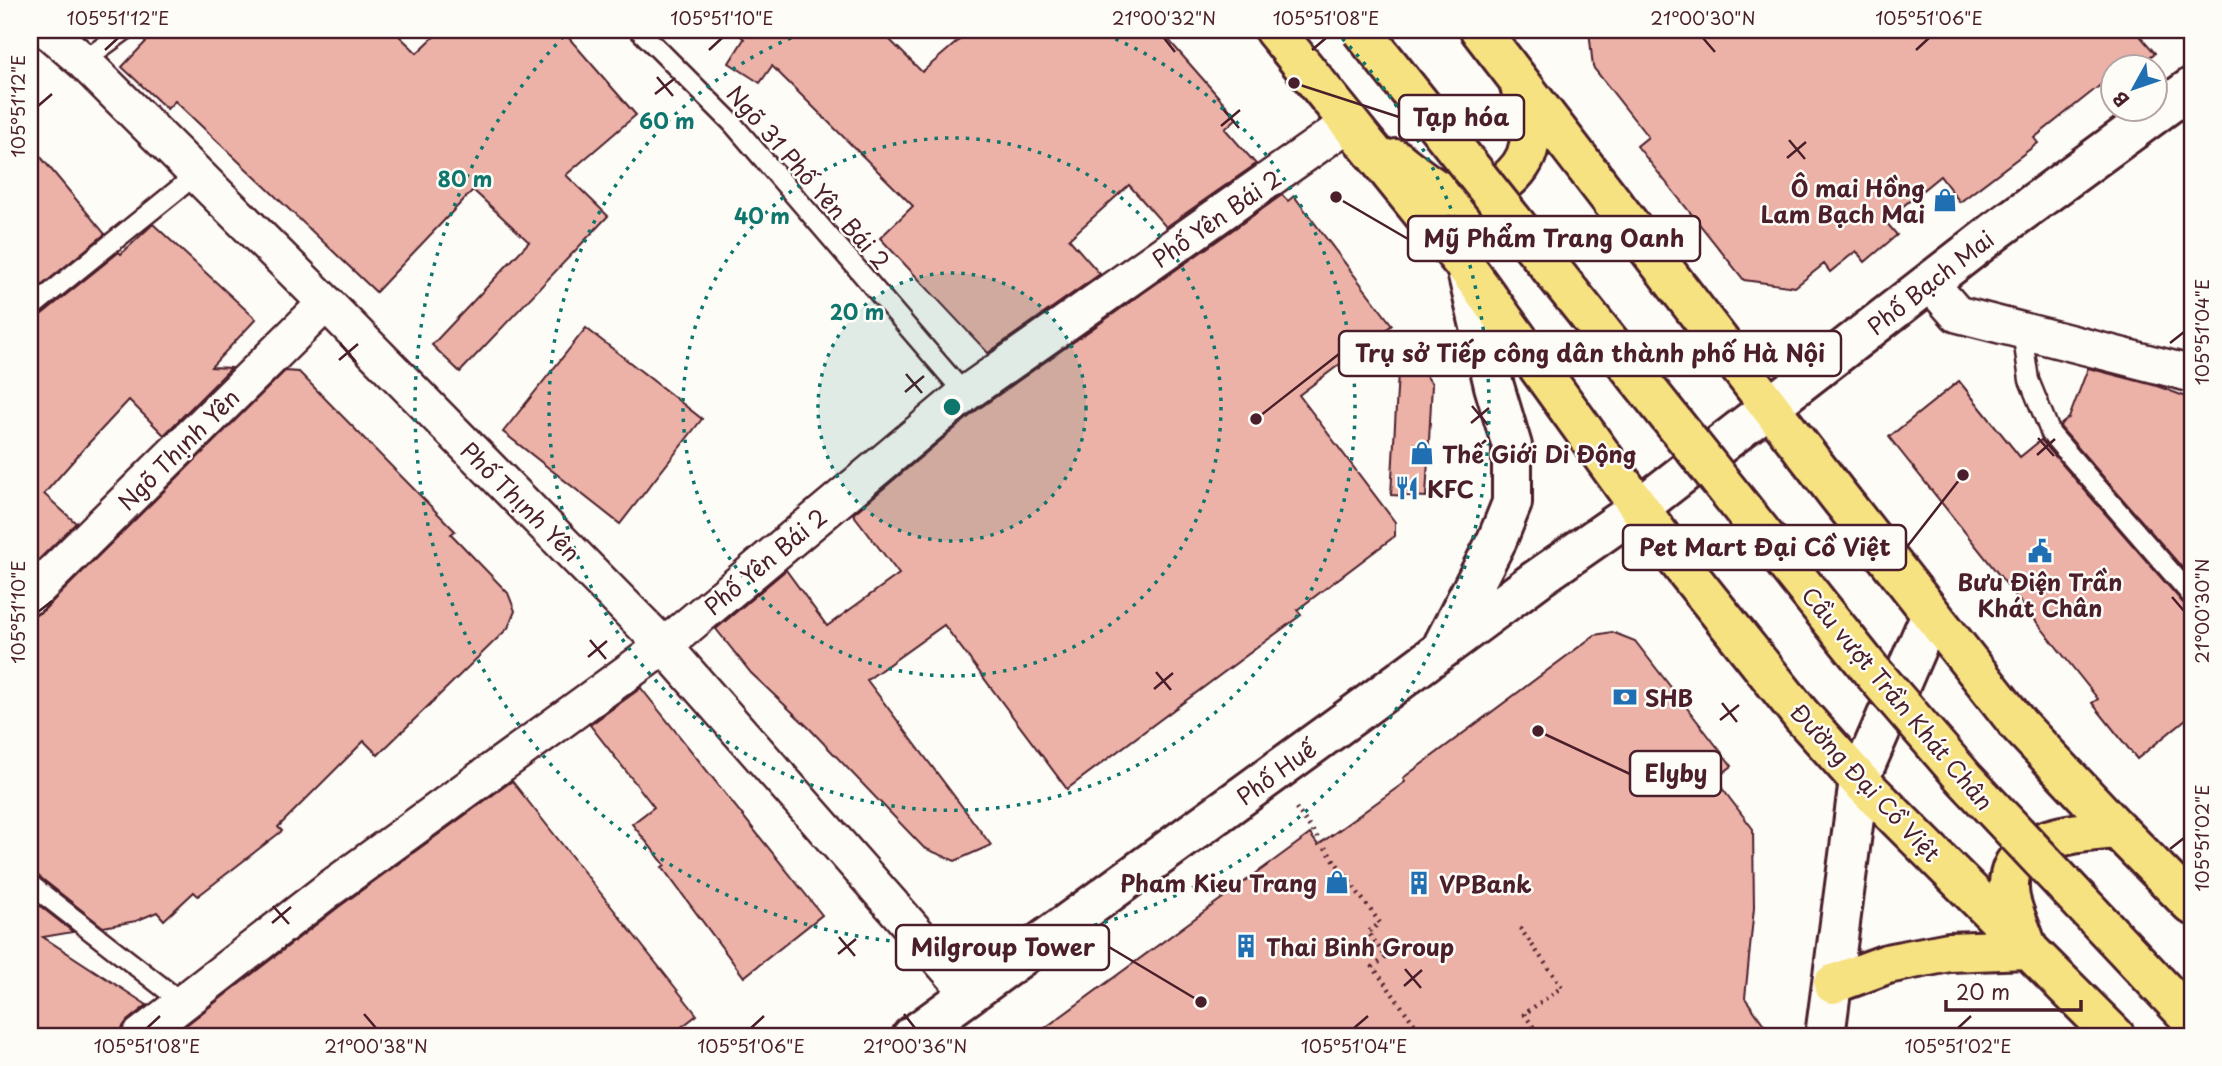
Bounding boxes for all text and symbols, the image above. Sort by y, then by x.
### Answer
text: 105°51'12"E [67,4,169,31]
text: 105°51'10"E [670,4,774,31]
text: 21°00'32"N [1112,4,1216,31]
text: 105°51'08"E [1273,4,1379,31]
text: 21°00'30"N [1650,4,1756,31]
text: 105°51'06"E [1875,4,1983,31]
north arrow [2100,52,2170,122]
text: 105°51'12"E [4,55,31,157]
street label: Ngõ 31 Phố Yên Bái 2 [719,77,899,277]
text: B [2105,86,2135,114]
callout: Tạp hóa [1399,95,1524,140]
text: Tạp hóa [1413,98,1510,134]
text: 60 m [639,104,695,136]
street label: Phố Yên Bái 2 [1144,160,1288,276]
text: 80 m [438,162,492,194]
place label: Ô mai Hồng Lam Bạch Mai [1761,170,1925,231]
shop icon: Ô mai Hồng Lam Bạch Mai [1931,186,1959,214]
text: 40 m [734,199,790,231]
callout: Mỹ Phẩm Trang Oanh [1408,216,1700,261]
text: Mỹ Phẩm Trang Oanh [1424,219,1684,255]
street label: Phố Bạch Mai [1859,221,2001,343]
text: 105°51'04"E [2188,279,2215,385]
text: 20 m [830,295,884,327]
callout: Trụ sở Tiếp công dân thành phố Hà Nội [1339,331,1841,376]
text: Trụ sở Tiếp công dân thành phố Hà Nội [1355,334,1825,370]
street label: Ngõ Thịnh Yên [109,380,247,518]
centre of rings [940,395,964,419]
street label: Phố Thịnh Yên [453,433,589,569]
place label: Thế Giới Di Động [1442,436,1637,471]
shop icon: Thế Giới Di Động [1408,439,1436,467]
place label: KFC [1427,471,1474,506]
restaurant icon: KFC [1393,474,1421,502]
street label: Phố Yên Bái 2 [696,499,834,623]
callout: Pet Mart Đại Cồ Việt [1623,525,1906,570]
text: Pet Mart Đại Cồ Việt [1639,528,1891,564]
public building icon: Bưu Điện Trần Khát Chân [2026,537,2054,565]
text: 21°00'30"N [2188,558,2215,664]
text: 105°51'10"E [4,560,31,664]
place label: Bưu Điện Trần Khát Chân [1958,564,2122,625]
street label: Cầu vượt Trần Khát Chân [1794,578,2002,818]
place label: SHB [1645,680,1693,715]
bank icon: SHB [1611,683,1639,711]
street label: Đường Đại Cồ Việt [1783,695,1949,869]
street label: Phố Huế [1229,730,1325,813]
callout: Elyby [1630,751,1721,796]
text: Elyby [1645,754,1707,790]
text: 105°51'02"E [2188,784,2215,892]
place label: Pham Kieu Trang [1120,865,1317,900]
place label: VPBank [1439,866,1532,901]
shop icon: Pham Kieu Trang [1323,868,1351,896]
building icon: VPBank [1405,869,1433,897]
callout: Milgroup Tower [896,925,1109,970]
text: Milgroup Tower [911,928,1096,964]
place label: Thai Binh Group [1266,929,1454,964]
building icon: Thai Binh Group [1232,932,1260,960]
scale bar [1946,968,2080,1012]
text: 20 m [1956,975,2010,1007]
text: 105°51'08"E [94,1032,200,1059]
text: 21°00'38"N [324,1032,428,1059]
text: 105°51'06"E [697,1032,805,1059]
text: 21°00'36"N [863,1032,967,1059]
text: 105°51'04"E [1301,1032,1407,1059]
text: 105°51'02"E [1904,1032,2012,1059]

